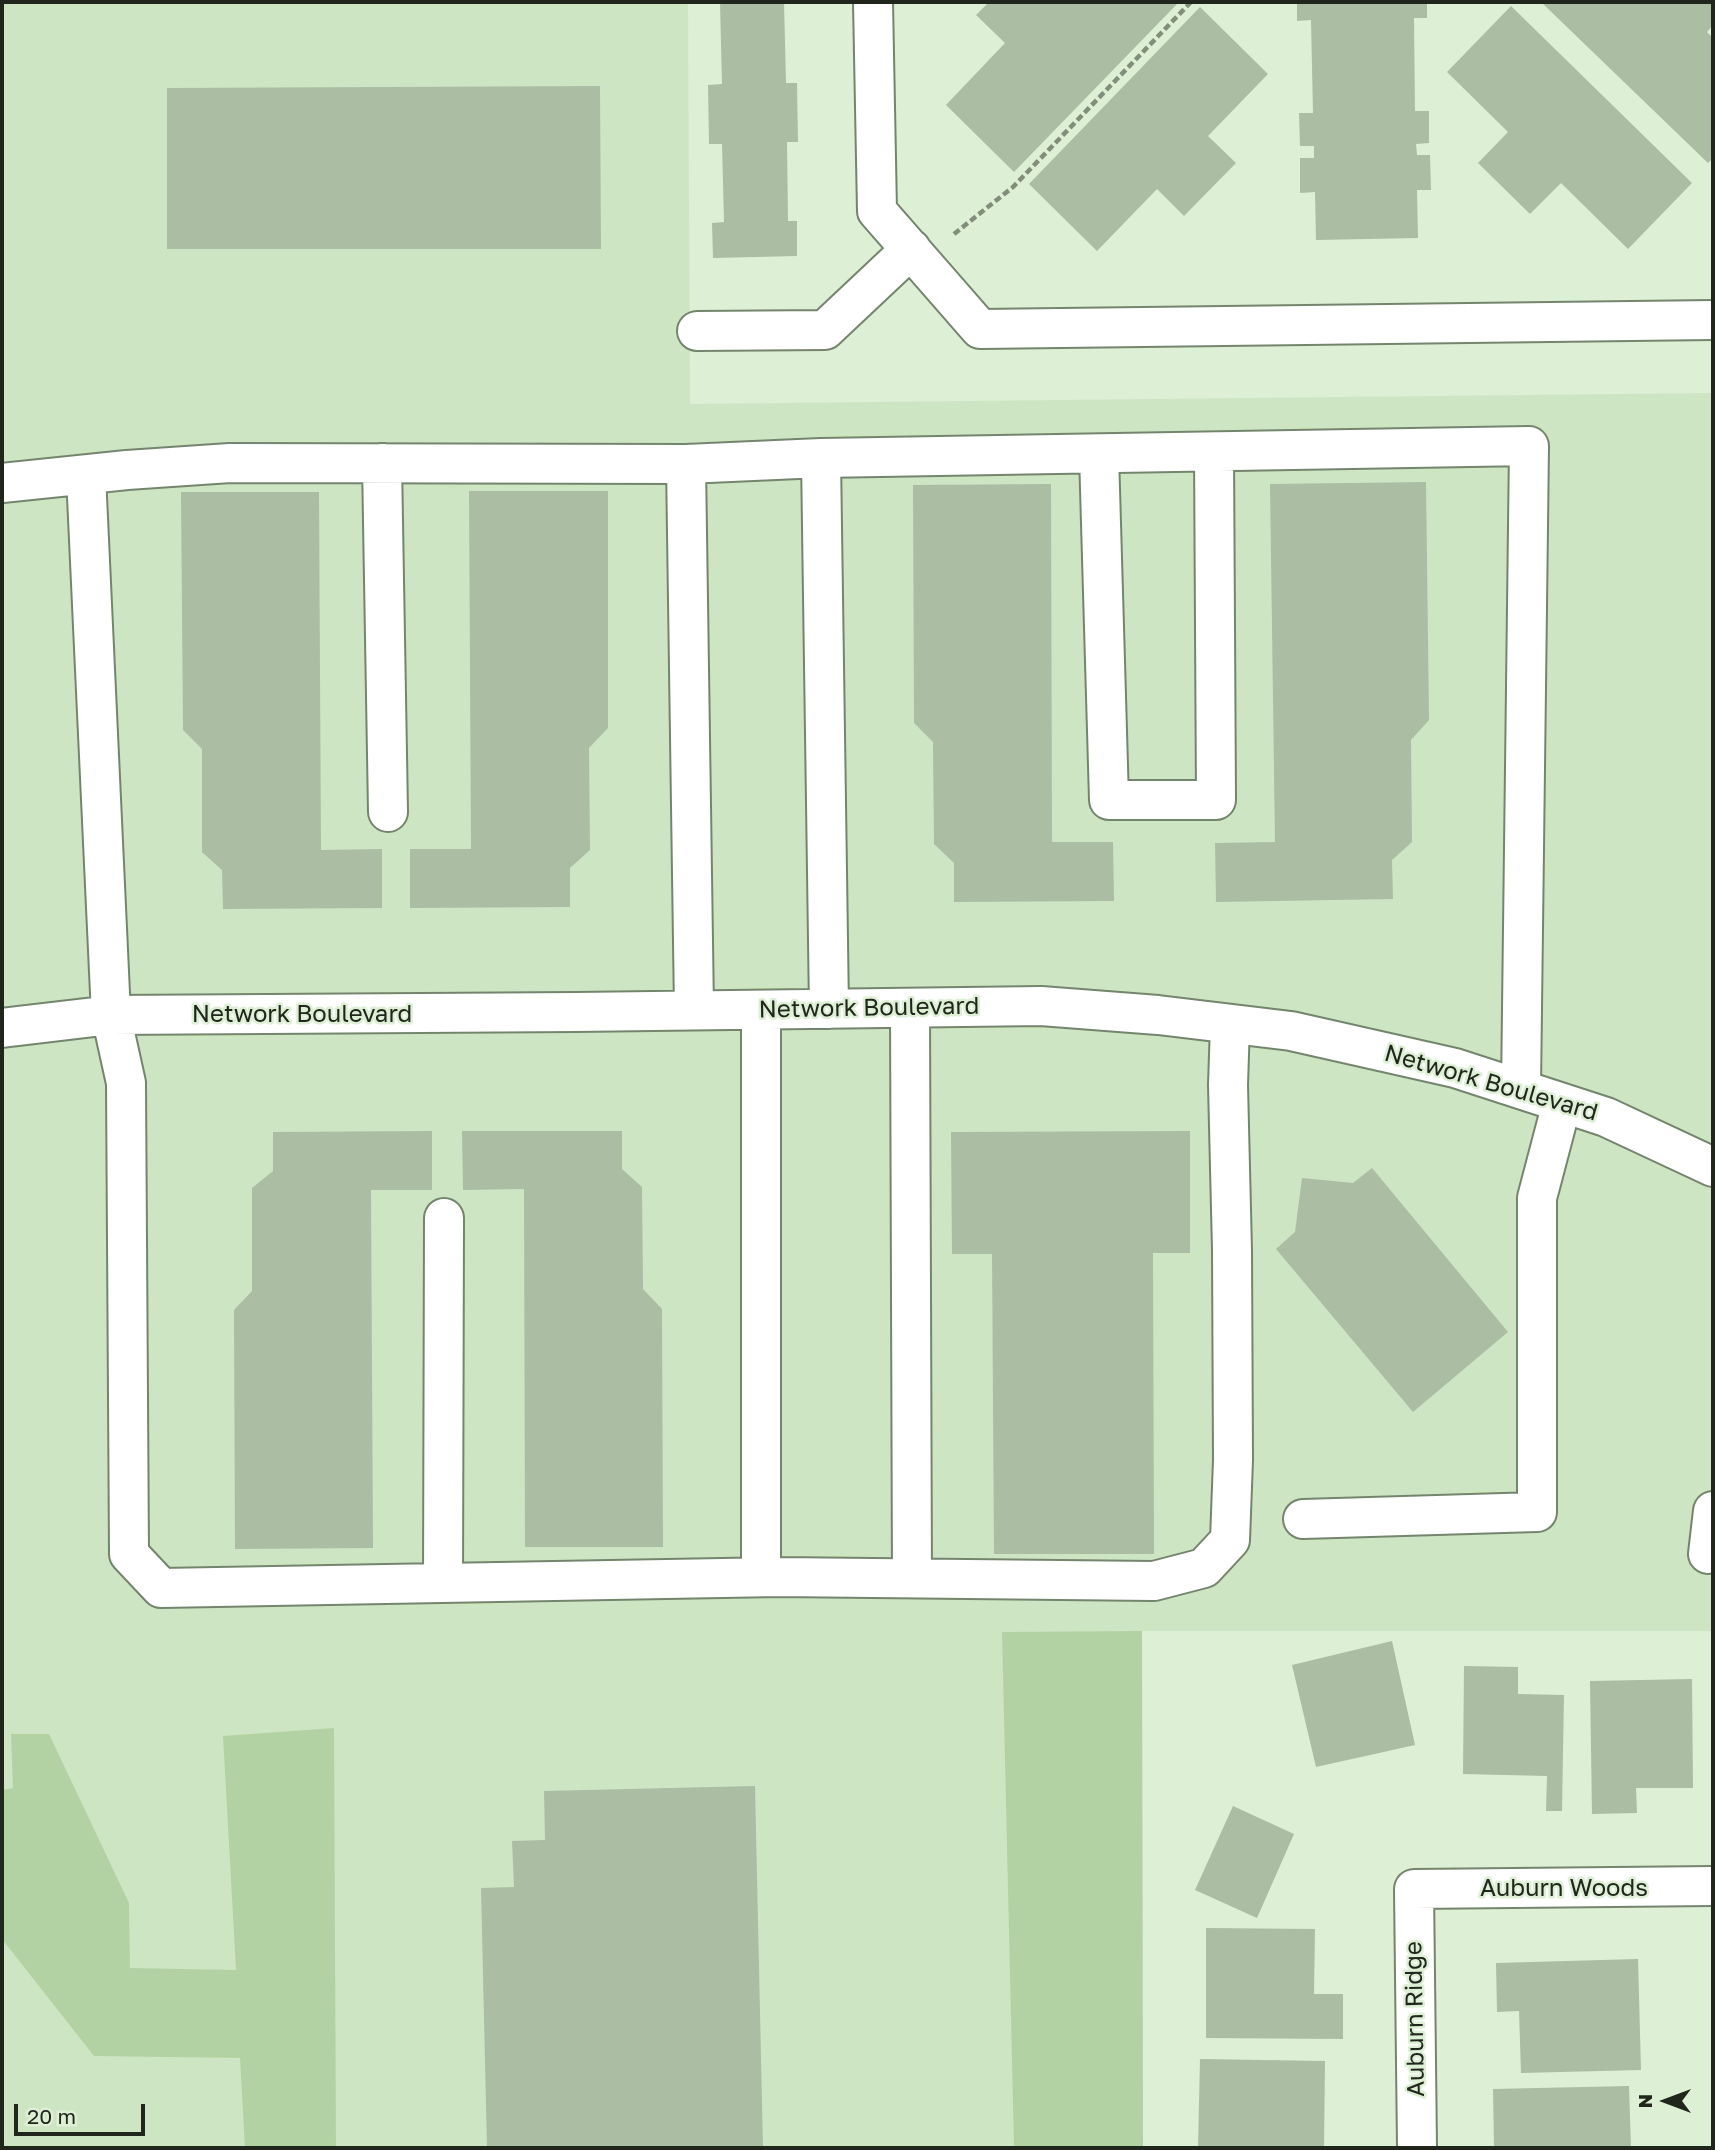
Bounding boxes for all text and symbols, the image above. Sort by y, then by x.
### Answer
street label: Network Boulevard [758,992,980,1024]
street label: Network Boulevard [192,1000,412,1028]
street label: Network Boulevard [1381,1039,1601,1127]
street label: Auburn Woods [1480,1874,1648,1902]
street label: Auburn Ridge [1399,1941,1431,2097]
north arrow [1631,2066,1701,2136]
scale bar [18,2090,149,2134]
text: N [1633,2094,1656,2108]
text: 20 m [27,2103,76,2129]

